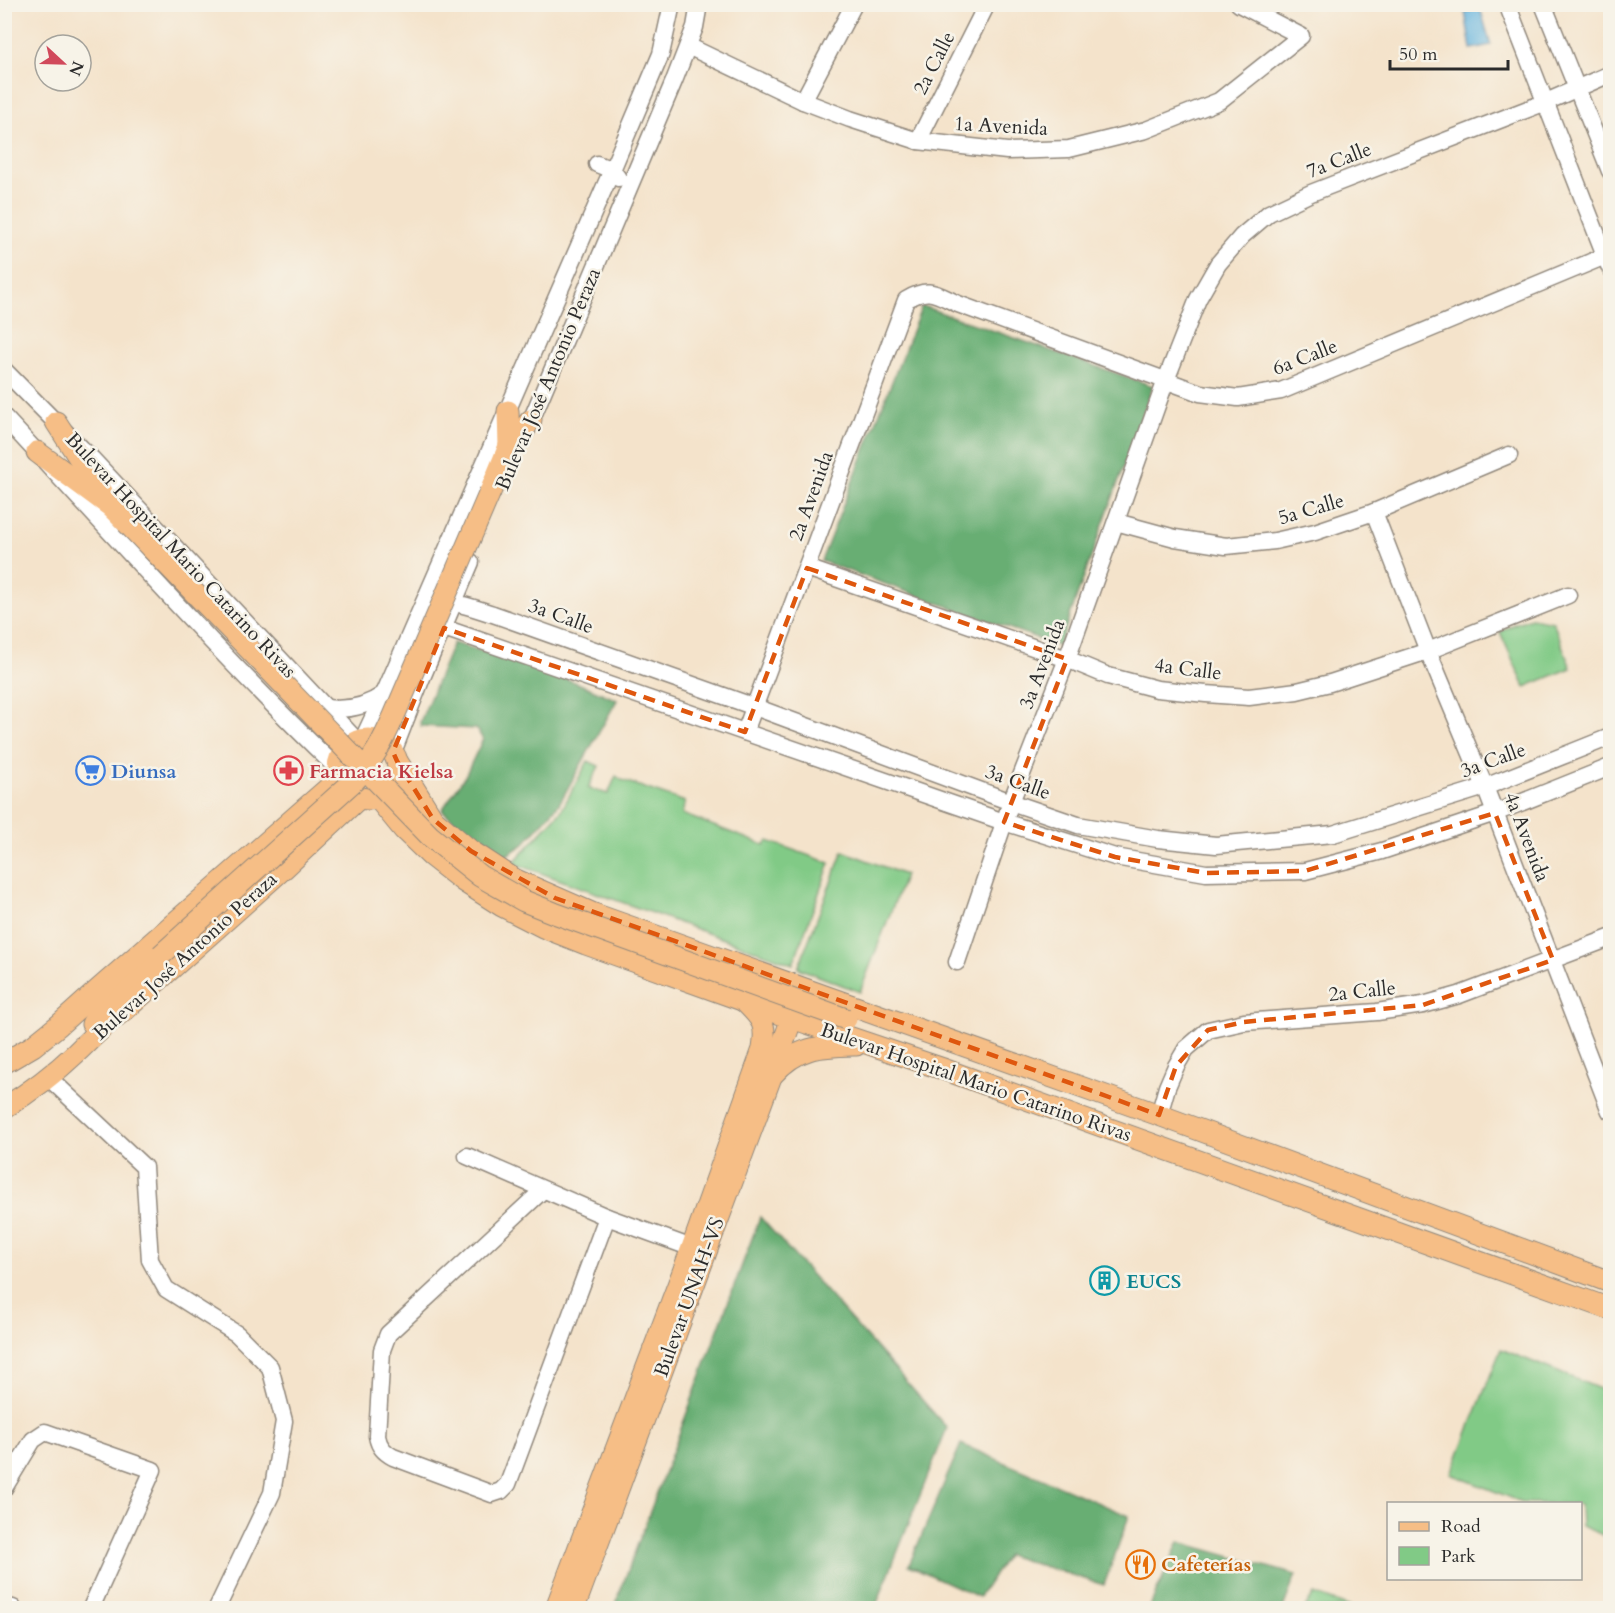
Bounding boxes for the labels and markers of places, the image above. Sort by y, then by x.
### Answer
supermarket icon: Diunsa [74,755,106,787]
pharmacy icon: Farmacia Kielsa [272,755,304,787]
place label: Diunsa [111,758,176,785]
place label: Farmacia Kielsa [309,758,454,785]
building icon: EUCS [1089,1265,1121,1297]
place label: EUCS [1126,1268,1181,1295]
restaurant icon: Cafeterías [1124,1548,1156,1580]
place label: Cafeterías [1161,1551,1251,1578]

